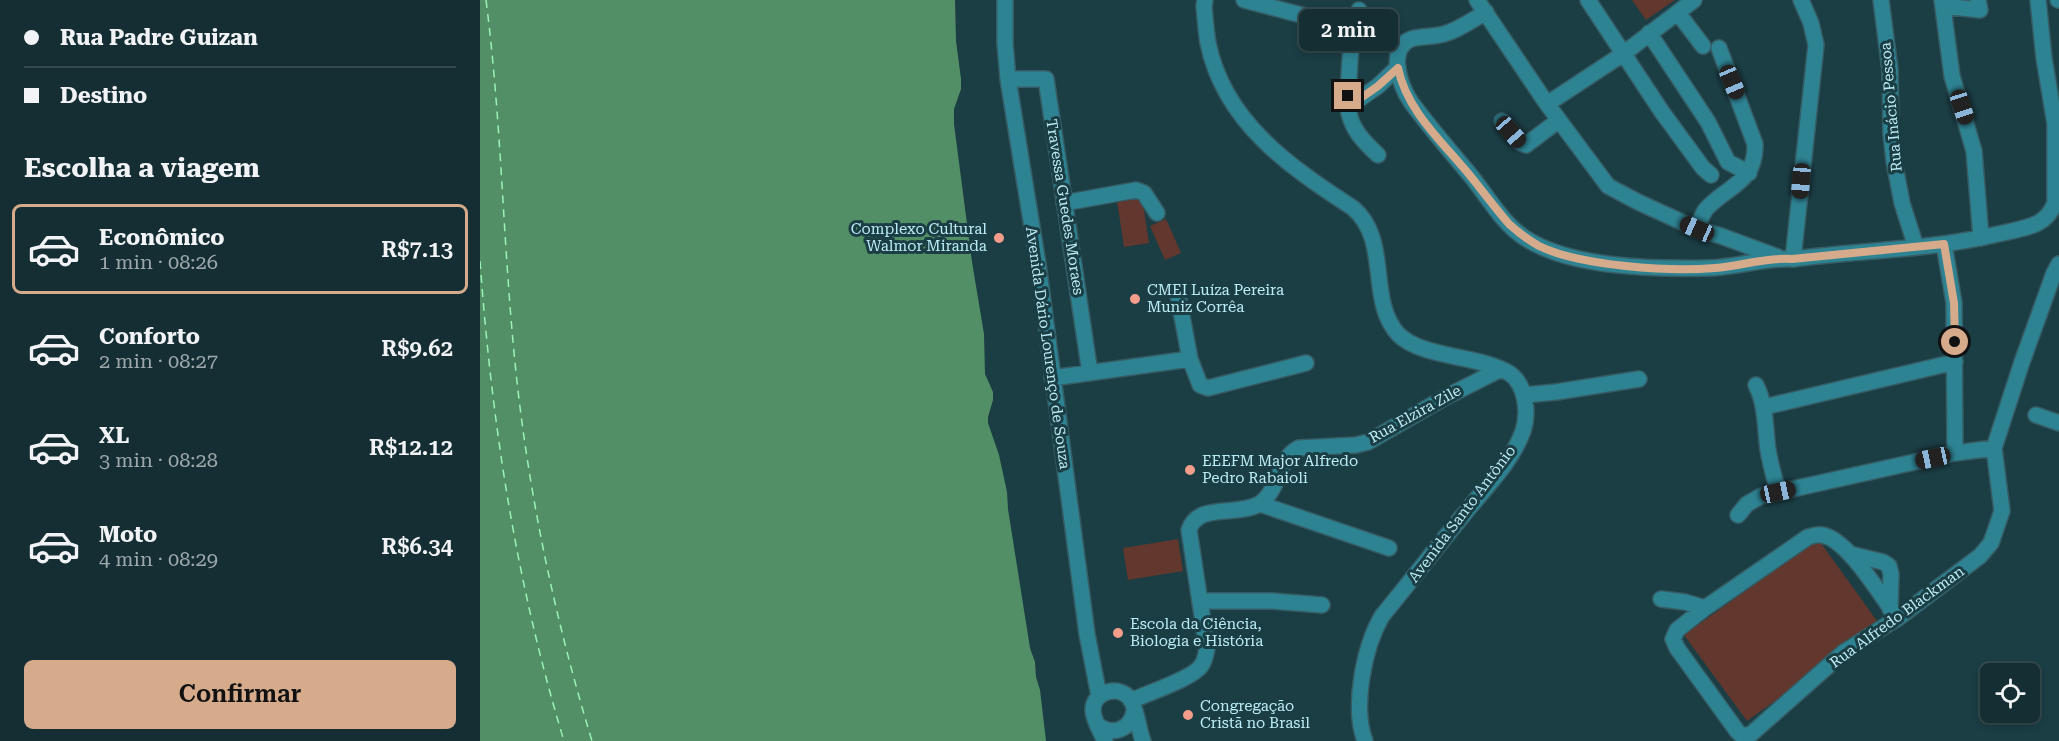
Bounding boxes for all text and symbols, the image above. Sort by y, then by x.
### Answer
callout: 2 min [1298,9,1398,51]
text: 2 min [1321,18,1376,42]
text: Rua Padre Guizan [60,25,258,50]
street label: Rua Inácio Pessoa [1876,42,1906,172]
car [1717,62,1747,102]
route end [1334,82,1361,109]
text: Destino [60,83,147,108]
car [1948,87,1976,127]
car [1492,113,1530,151]
street label: Travessa Guedes Moraes [1042,118,1088,296]
text: Escolha a viagem [24,152,260,184]
car [1790,162,1812,200]
car [1677,213,1717,245]
place label: Complexo Cultural Walmor Miranda [851,220,987,255]
icon: car [27,222,81,276]
text: Econômico [99,225,225,250]
street label: Avenida Dário Lourenço de Souza [1022,226,1074,470]
marker: Complexo Cultural Walmor Miranda [992,231,1006,245]
text: R$7.13 [381,237,453,262]
text: 1 min · 08:26 [99,250,218,274]
place label: CMEI Luíza Pereira Muniz Corrêa [1147,281,1284,316]
marker: CMEI Luíza Pereira Muniz Corrêa [1128,292,1142,306]
icon: car [27,321,81,375]
text: Conforto [99,324,200,349]
route start [1941,328,1968,355]
text: R$9.62 [381,336,453,361]
text: 2 min · 08:27 [99,349,218,373]
street label: Rua Elzira Zile [1366,381,1464,447]
icon: car [27,420,81,474]
text: XL [99,423,129,448]
text: R$12.12 [369,435,453,460]
street label: Avenida Santo Antônio [1405,442,1519,586]
car [1914,445,1952,471]
text: 3 min · 08:28 [99,448,218,472]
place label: EEEFM Major Alfredo Pedro Rabaioli [1202,452,1358,487]
marker: EEEFM Major Alfredo Pedro Rabaioli [1183,463,1197,477]
car [1759,479,1797,505]
icon: car [27,519,81,573]
text: Moto [99,522,157,547]
text: R$6.34 [381,534,453,559]
text: 4 min · 08:29 [99,547,218,571]
street label: Rua Alfredo Blackman [1826,562,1968,672]
place label: Escola da Ciência, Biologia e História [1130,615,1263,650]
marker: Escola da Ciência, Biologia e História [1111,626,1125,640]
button: Confirmar [24,660,456,729]
map controls [1980,663,2040,723]
button: locate [1980,663,2040,723]
place label: Congregação Cristã no Brasil [1200,697,1310,732]
marker: Congregação Cristã no Brasil [1181,708,1195,722]

